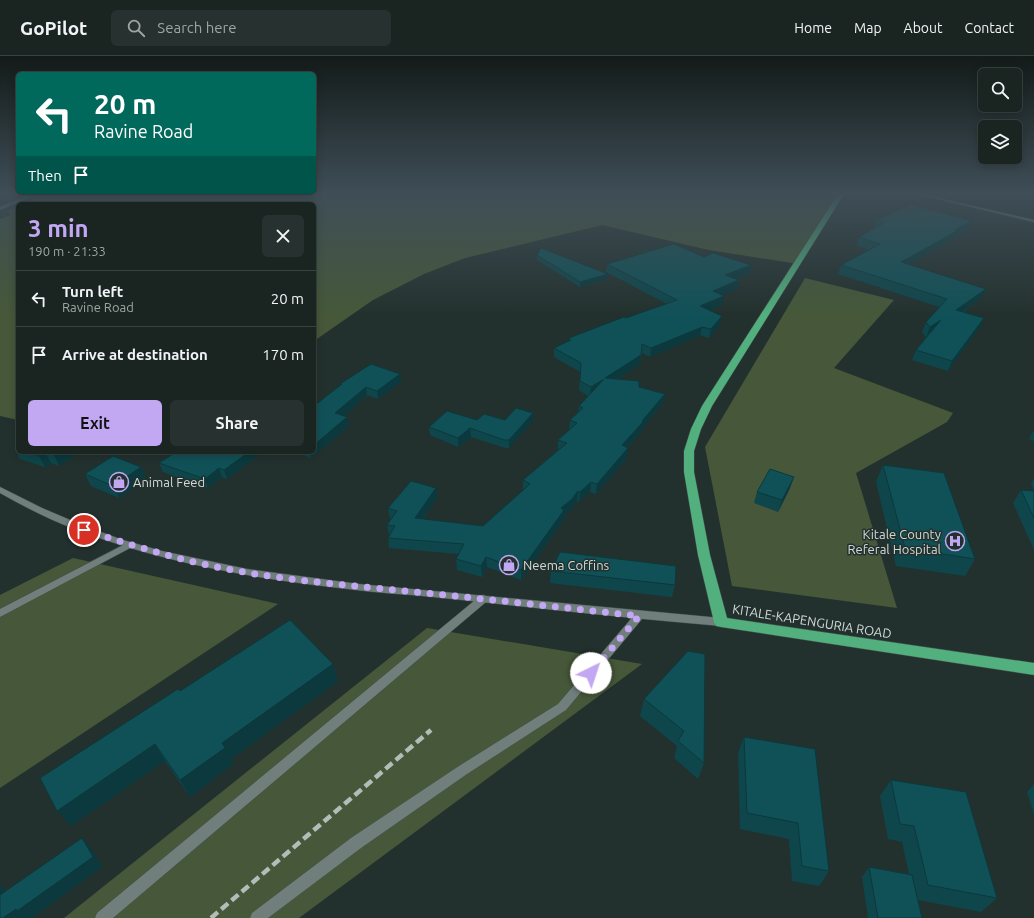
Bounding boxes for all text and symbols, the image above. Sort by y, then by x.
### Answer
search box [111,10,391,46]
text: GoPilot [20,17,87,39]
icon: search [125,17,147,39]
text: Search here [157,19,237,36]
text: Home [794,20,832,36]
text: Map [854,20,882,36]
text: About [904,20,943,36]
text: Contact [965,20,1014,36]
map controls [978,68,1022,164]
button: search [978,68,1022,112]
icon: left [28,88,80,140]
text: 20 m [94,88,156,119]
button: layers [978,120,1022,164]
text: Ravine Road [94,121,193,141]
icon: arrive [70,164,92,186]
text: Then [28,167,62,184]
text: 3 min [28,215,89,242]
button: close [262,215,304,257]
text: 190 m · 21:33 [28,244,106,258]
text: Turn left [62,283,123,300]
icon: left [28,288,50,310]
text: 20 m [271,290,304,307]
text: Ravine Road [62,300,134,314]
icon: arrive [28,344,50,366]
text: Arrive at destination [62,346,208,363]
text: 170 m [262,346,304,363]
button: Exit [28,400,162,446]
button: Share [170,400,304,446]
shop icon: Animal Feed [108,471,130,493]
place label: Animal Feed [133,475,205,489]
pin [67,513,101,547]
icon: arrive [73,519,95,541]
place label: Kitale County Referal Hospital [847,527,942,556]
hospital icon: Kitale County Referal Hospital [944,530,966,552]
shop icon: Neema Coffins [498,554,520,576]
place label: Neema Coffins [523,558,610,572]
street label: KITALE-KAPENGURIA ROAD [731,601,893,641]
position arrow [570,652,612,694]

